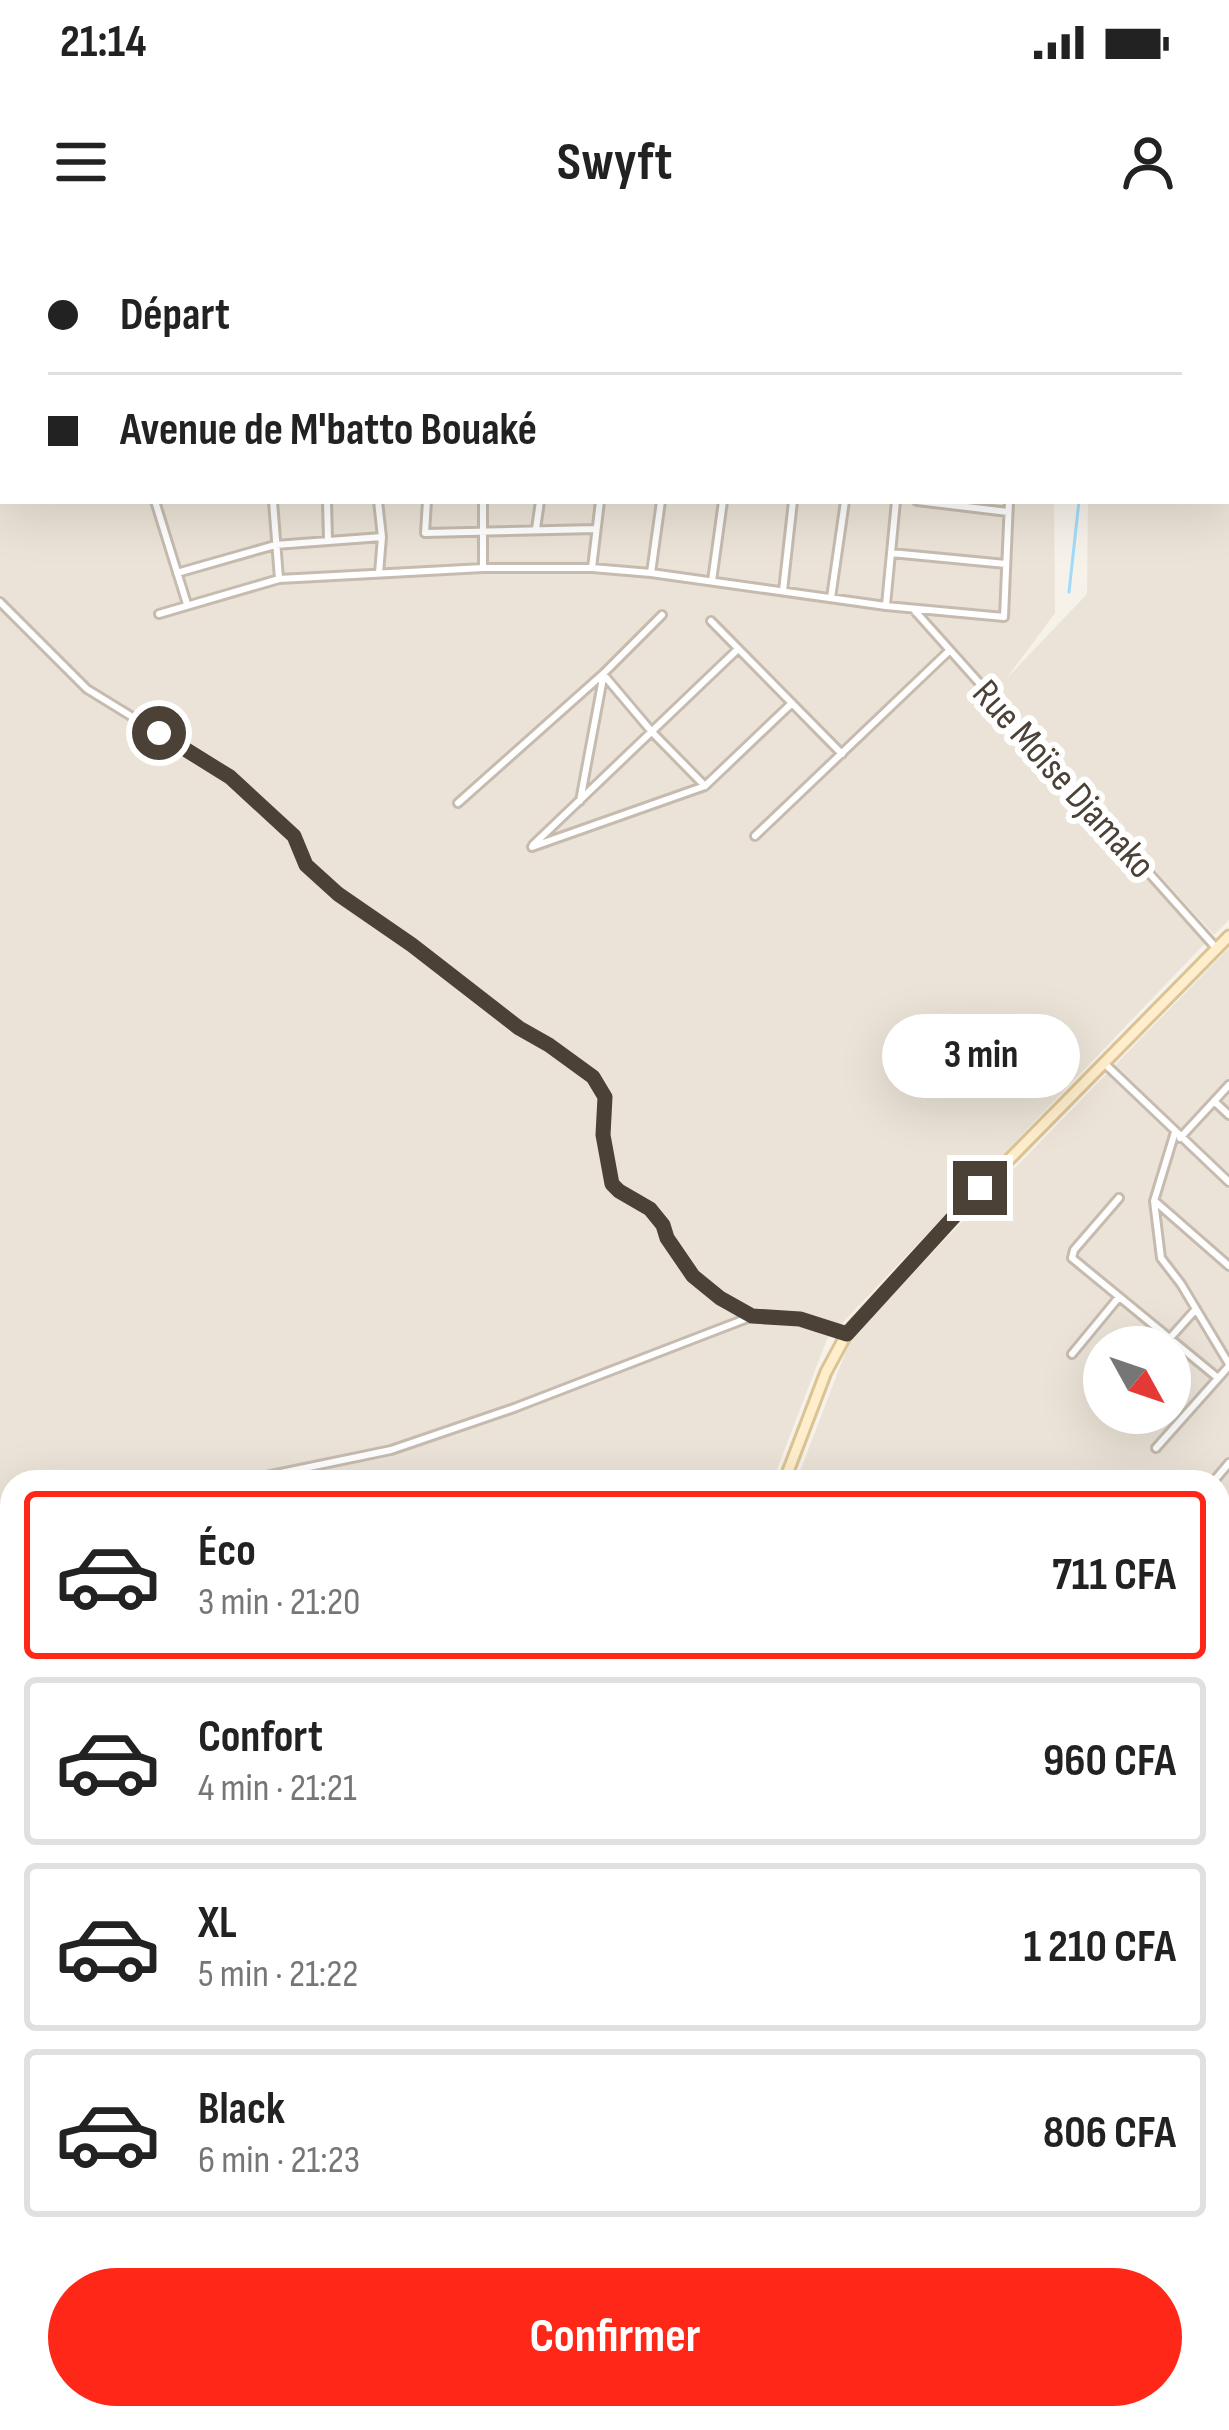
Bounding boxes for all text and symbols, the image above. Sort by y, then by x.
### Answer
text: 21:14 [60,15,146,70]
icon: menu [48,129,114,195]
icon: person [1115,129,1181,195]
text: Swyft [557,130,672,195]
text: Départ [120,288,230,343]
text: Avenue de M'batto Bouaké [120,403,537,458]
street label: Rue Moïse Djamako [962,671,1164,888]
route start [132,706,186,760]
callout: 3 min [881,1014,1079,1098]
text: 3 min [944,1032,1018,1079]
route end [953,1161,1007,1215]
north arrow [1083,1326,1191,1434]
map controls [1083,1326,1191,1434]
icon: car [54,1521,162,1629]
text: Éco [198,1524,256,1579]
text: 711 CFA [1052,1548,1176,1603]
text: 3 min · 21:20 [198,1579,360,1626]
icon: car [54,1707,162,1815]
text: Confort [198,1710,323,1765]
text: 960 CFA [1043,1734,1176,1789]
text: 4 min · 21:21 [198,1765,357,1812]
icon: car [54,1893,162,2001]
text: XL [198,1896,237,1951]
text: 1 210 CFA [1023,1920,1176,1975]
text: 5 min · 21:22 [198,1951,358,1998]
icon: car [54,2079,162,2187]
text: Black [198,2082,285,2137]
text: 806 CFA [1043,2106,1176,2161]
text: 6 min · 21:23 [198,2137,360,2184]
button: Confirmer [48,2268,1182,2406]

